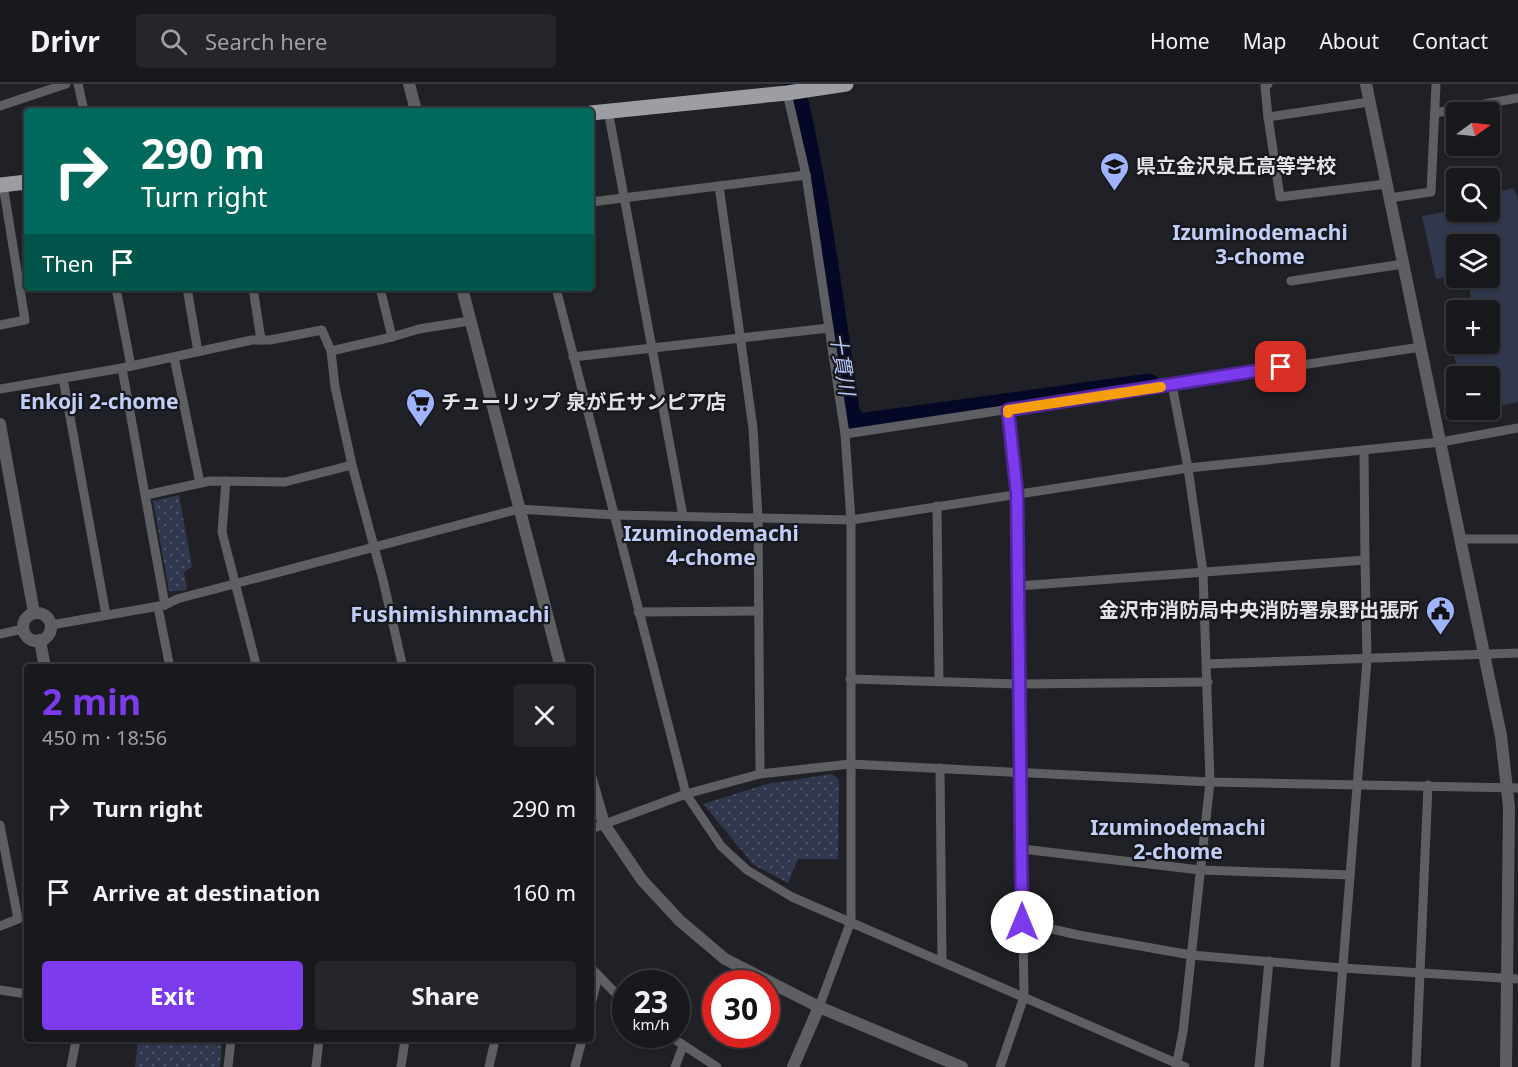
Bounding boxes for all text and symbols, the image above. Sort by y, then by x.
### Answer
search box [136,14,556,68]
text: Drivr [30,22,100,60]
icon: search [157,25,190,58]
text: Search here [205,26,327,56]
text: Home [1150,27,1210,55]
text: Map [1243,27,1286,55]
text: About [1319,27,1379,55]
text: Contact [1412,27,1488,55]
north arrow [1446,102,1500,156]
map controls [1446,102,1500,420]
text: 290 m [141,124,265,181]
icon: right [42,132,120,210]
school or university icon: 県立金沢泉丘高等学校 [1099,150,1131,192]
place label: 県立金沢泉丘高等学校 [1136,152,1336,179]
button: search [1446,168,1500,222]
text: Turn right [141,178,267,215]
district label: Izuminodemachi 3-chome [1172,218,1348,270]
button: layers [1446,234,1500,288]
icon: arrive [106,246,139,279]
text: Then [42,248,94,278]
button: + [1446,300,1500,354]
water label: 十貫川 [824,331,862,399]
pin [1255,341,1306,392]
icon: arrive [1264,350,1297,383]
button: − [1446,366,1500,420]
supermarket icon: チューリップ 泉が丘サンピア店 [404,386,436,428]
district label: Enkoji 2-chome [20,387,178,415]
place label: チューリップ 泉が丘サンピア店 [441,388,726,415]
district label: Izuminodemachi 4-chome [623,519,799,571]
public building icon: 金沢市消防局中央消防署泉野出張所 [1424,594,1456,636]
place label: 金沢市消防局中央消防署泉野出張所 [1099,596,1419,623]
district label: Fushimishinmachi [350,598,550,628]
text: 2 min [42,677,141,726]
button: close [513,684,576,747]
text: 450 m · 18:56 [42,724,167,751]
icon: right [42,792,75,825]
text: Turn right [93,793,203,823]
text: 290 m [512,793,576,823]
district label: Izuminodemachi 2-chome [1090,813,1266,865]
icon: arrive [42,876,75,909]
text: Arrive at destination [93,877,320,907]
text: 160 m [512,877,576,907]
position arrow [990,890,1054,954]
button: Exit [42,961,303,1030]
button: Share [315,961,576,1030]
speed limit sign: 30 [702,970,780,1048]
text: 23 [634,981,668,1022]
text: km/h [633,1014,669,1034]

